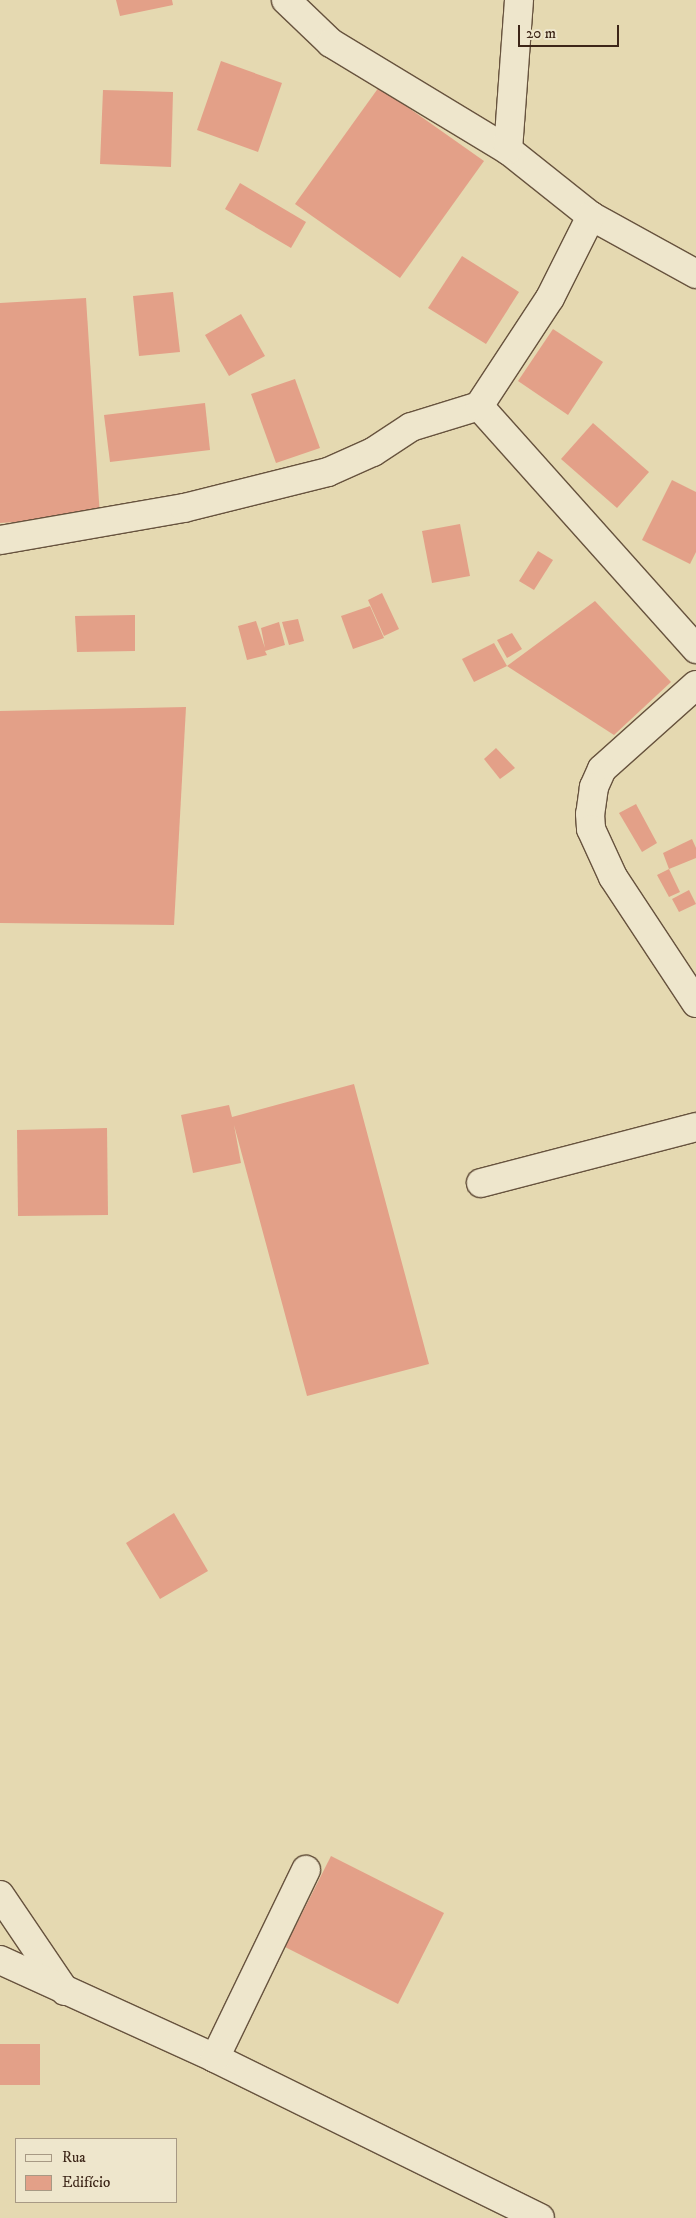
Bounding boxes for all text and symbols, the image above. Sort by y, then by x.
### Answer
scale bar [521,15,622,47]
text: 20 m [526,24,556,43]
legend [15,2138,178,2203]
text: Rua [62,2148,86,2167]
text: Edifício [62,2173,110,2192]

